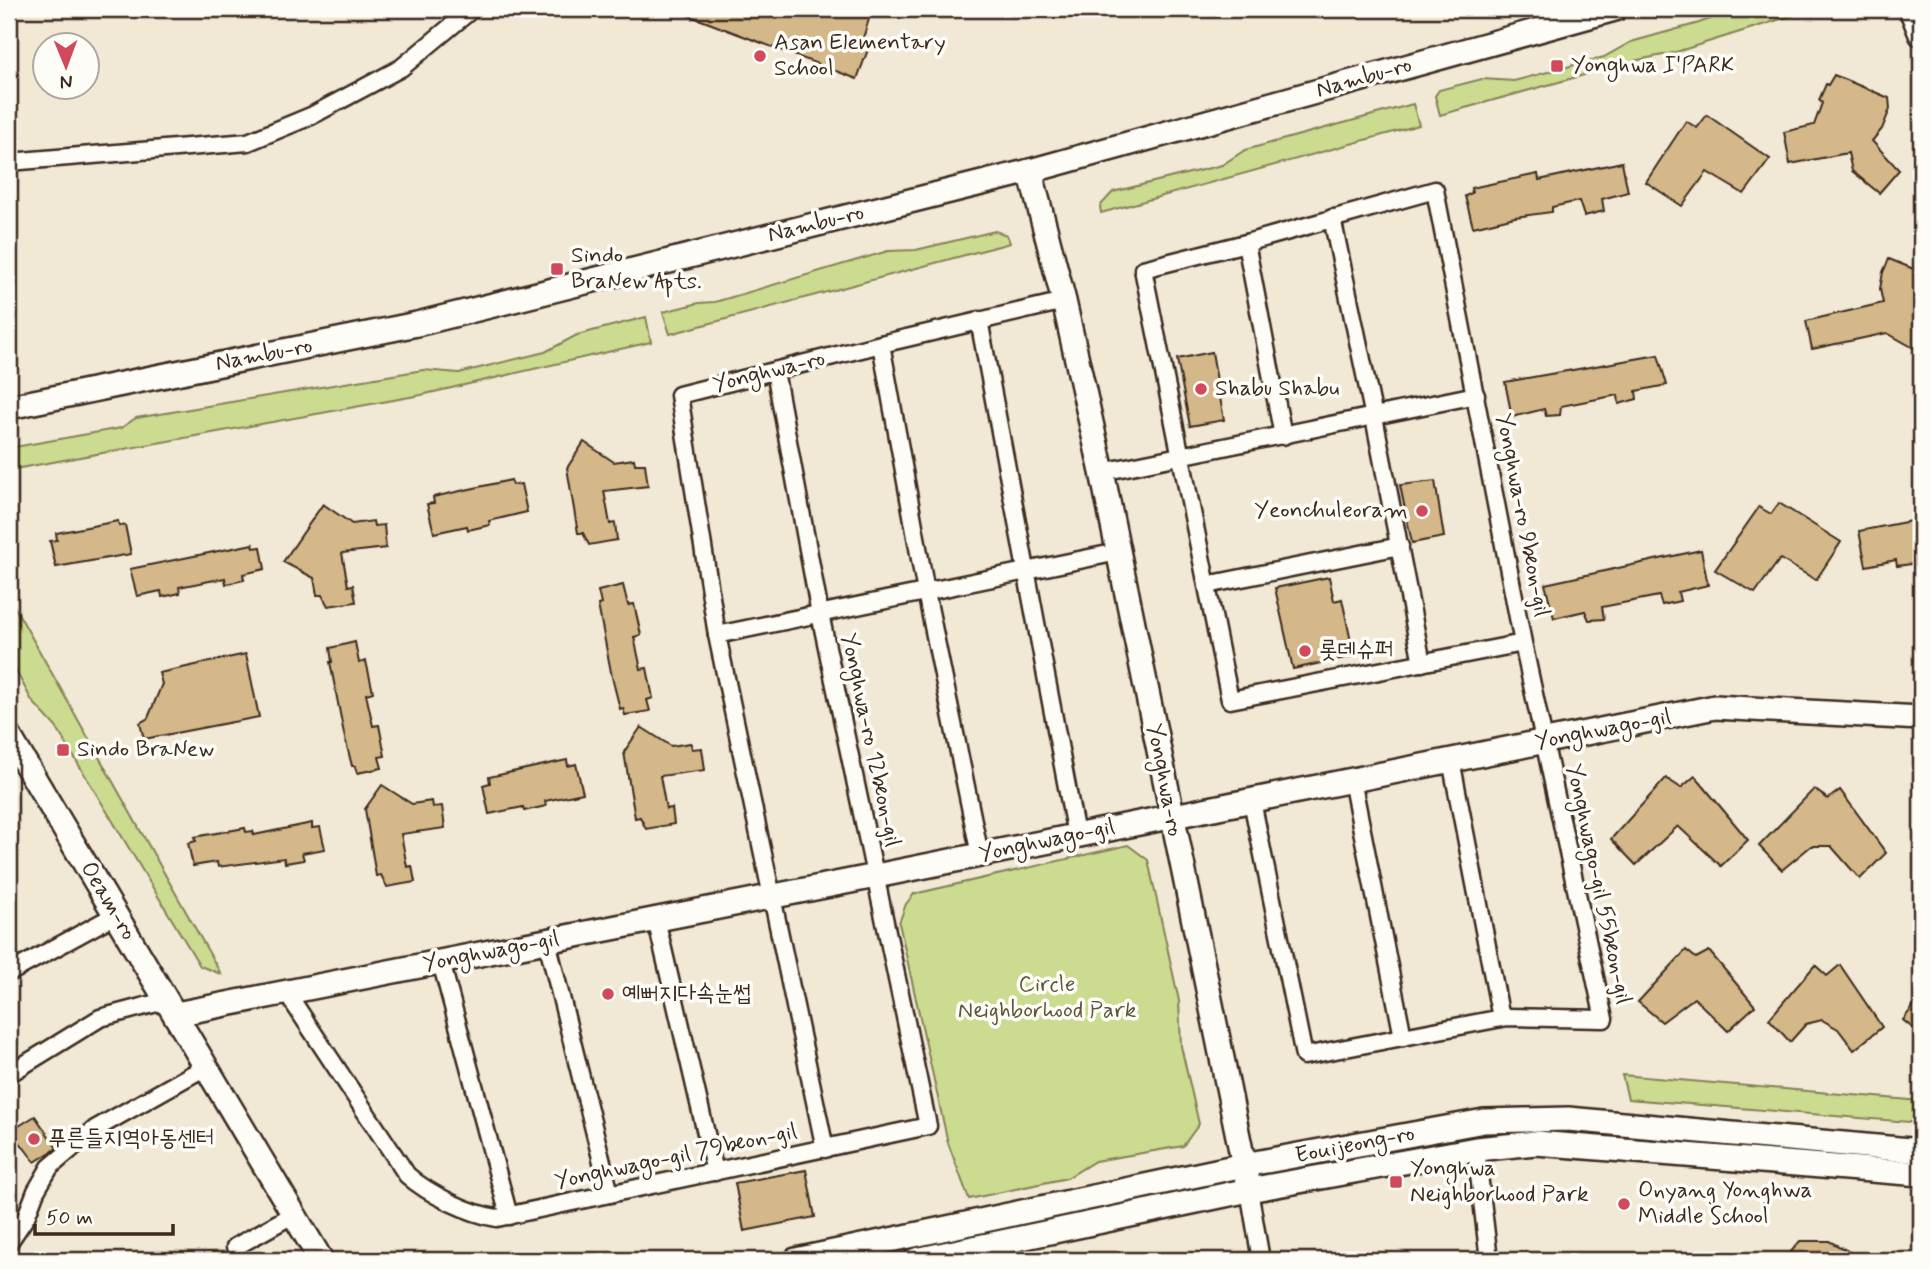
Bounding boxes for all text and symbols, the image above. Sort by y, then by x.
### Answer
place label: Asan Elementary School [774,28,946,84]
north arrow [32,32,102,102]
marker: Asan Elementary School [752,48,768,64]
street label: Nambu-ro [1313,50,1415,106]
place label: Yonghwa I'PARK [1571,51,1734,83]
marker: Yonghwa I'PARK [1549,58,1565,74]
text: N [60,69,73,94]
street label: Nambu-ro [765,198,867,250]
place label: Sindo BraNew Apts. [571,241,702,298]
marker: Sindo BraNew Apts. [549,261,565,277]
street label: Nambu-ro [213,331,315,379]
street label: Yonghwa-ro [710,344,829,402]
place label: Shabu Shabu [1215,374,1339,404]
marker: Shabu Shabu [1193,381,1209,397]
street label: Yonghwa-ro 9beon-gil [1486,411,1556,620]
place label: Yeonchuleoram [1254,496,1408,526]
marker: Yeonchuleoram [1414,503,1430,519]
street label: Yonghwa-ro 12beon-gil [831,630,907,850]
place label: 롯데슈퍼 [1319,636,1393,666]
marker: 롯데슈퍼 [1297,643,1313,659]
street label: Yonghwago-gil [1532,702,1674,760]
street label: Yonghwa-ro [1136,721,1190,839]
place label: Sindo BraNew [77,735,214,765]
marker: Sindo BraNew [55,742,71,758]
street label: Yonghwago-gil 55beon-gil [1556,761,1638,1007]
street label: Yonghwago-gil [976,812,1118,872]
street label: Oeam-ro [73,856,143,946]
street label: Yonghwago-gil [420,924,562,982]
park label: Circle Neighborhood Park [958,970,1136,1026]
place label: 예뻐지다속눈썹 [622,979,752,1009]
marker: 예뻐지다속눈썹 [600,986,616,1002]
street label: Yonghwago-gil 79beon-gil [552,1117,800,1199]
street label: Eouijeong-ro [1293,1119,1418,1173]
place label: 푸른들지역아동센터 [48,1124,215,1154]
marker: 푸른들지역아동센터 [26,1131,42,1147]
place label: Yonghwa Neighborhood Park [1410,1154,1589,1210]
marker: Yonghwa Neighborhood Park [1388,1174,1404,1190]
place label: Onyang Yonghwa Middle School [1638,1176,1812,1232]
scale bar [35,1192,173,1236]
marker: Onyang Yonghwa Middle School [1616,1196,1632,1212]
text: 50 m [46,1204,93,1232]

